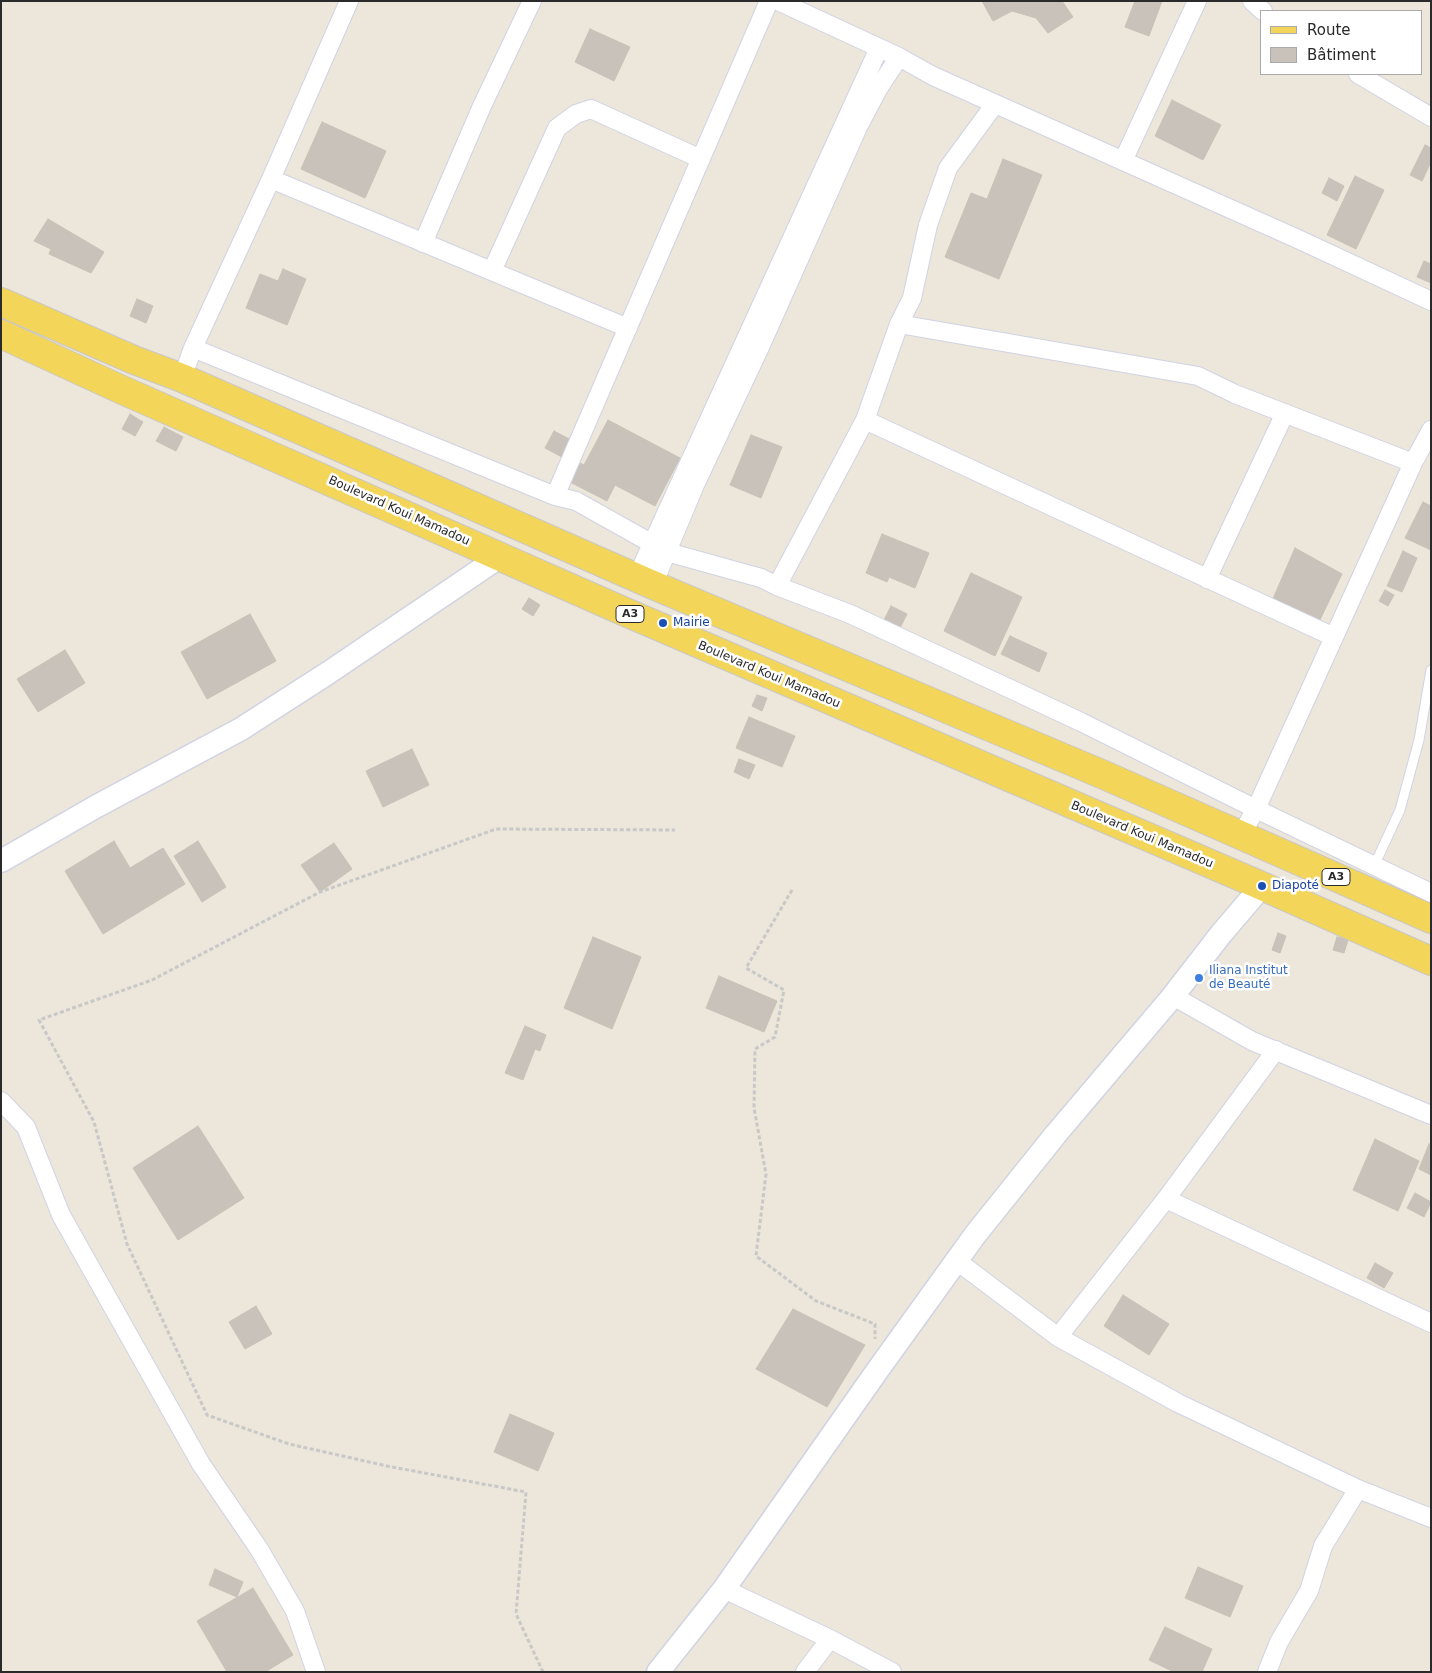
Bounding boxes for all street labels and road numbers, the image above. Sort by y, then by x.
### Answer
street label: Boulevard Koui Mamadou [326,473,472,549]
road number: A3 [616,606,644,622]
street label: Boulevard Koui Mamadou [696,638,842,712]
street label: Boulevard Koui Mamadou [1069,798,1215,872]
road number: A3 [1322,869,1350,886]

